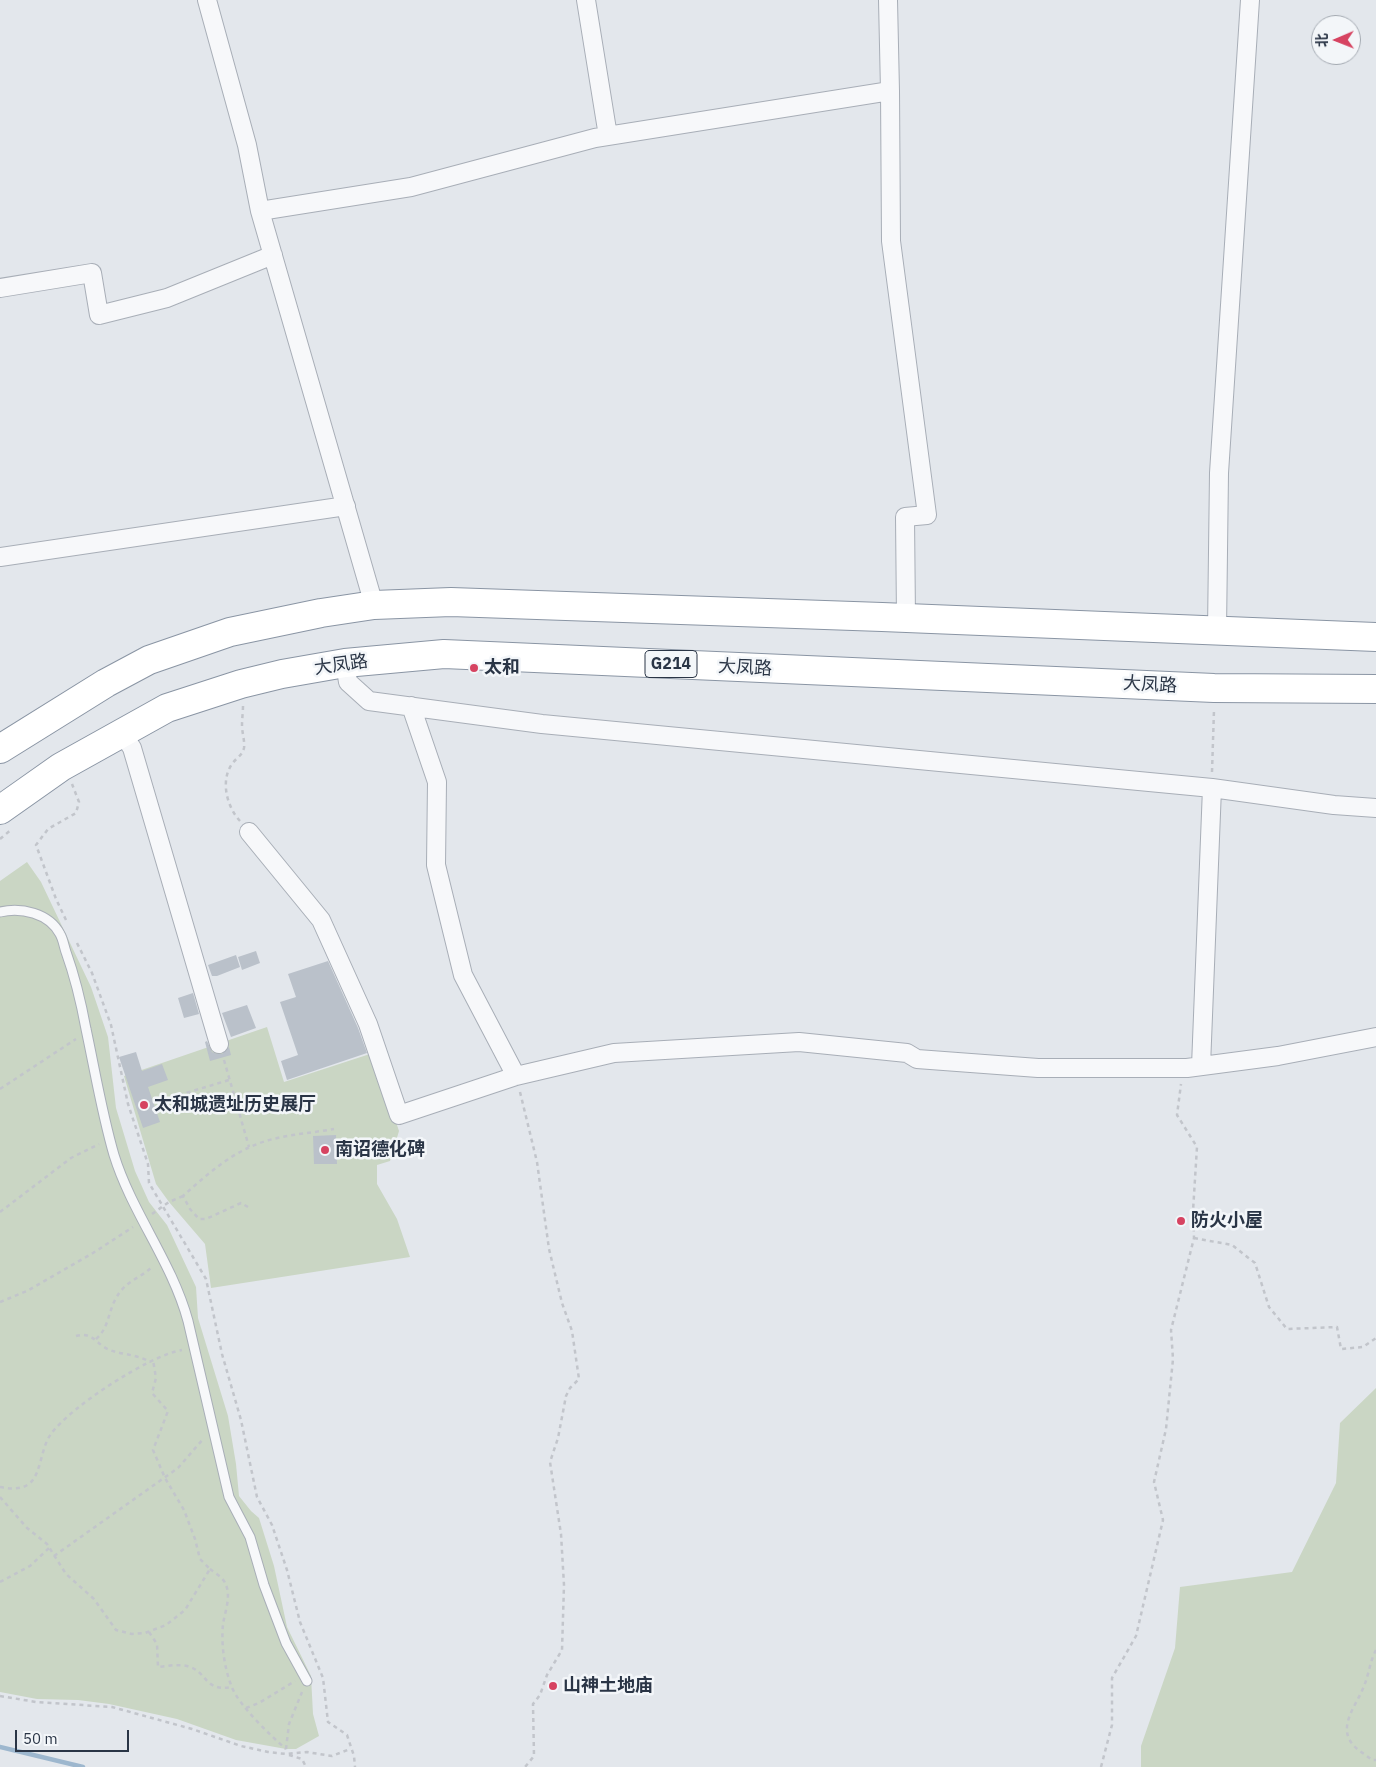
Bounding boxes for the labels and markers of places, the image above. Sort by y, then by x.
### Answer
place label: 太和 [484,657,520,679]
marker: 太和 [468,662,480,674]
place label: 太和城遗址历史展厅 [154,1094,316,1116]
marker: 太和城遗址历史展厅 [138,1099,150,1111]
place label: 南诏德化碑 [335,1139,425,1161]
marker: 南诏德化碑 [319,1144,331,1156]
place label: 防火小屋 [1191,1210,1263,1232]
marker: 防火小屋 [1175,1215,1187,1227]
place label: 山神土地庙 [563,1675,653,1697]
marker: 山神土地庙 [547,1680,559,1692]

